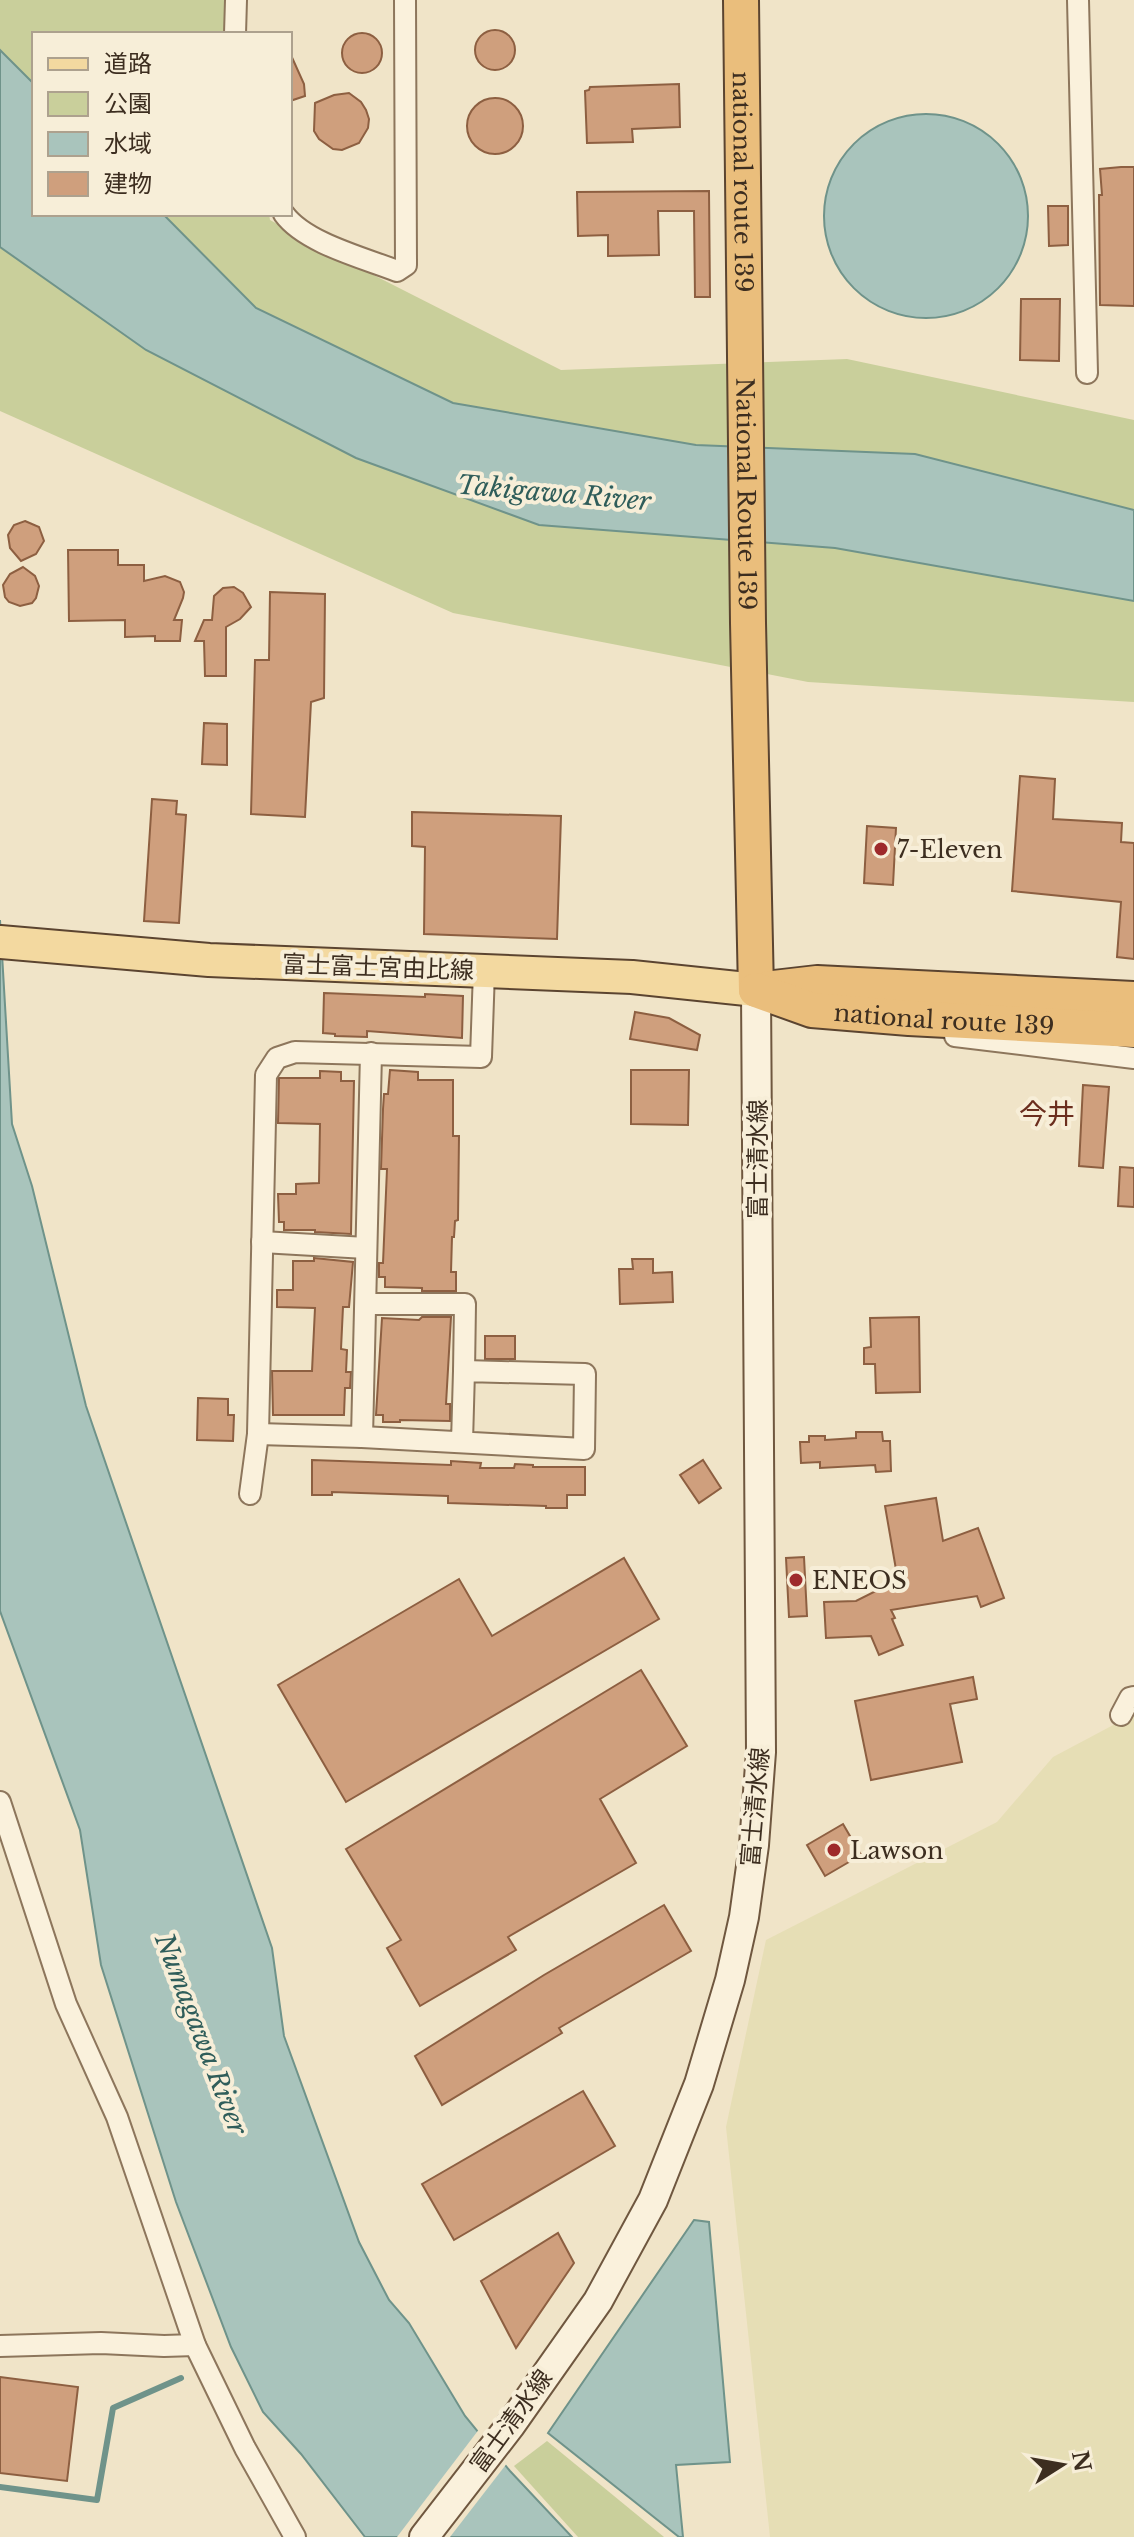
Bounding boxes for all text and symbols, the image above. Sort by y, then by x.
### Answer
legend [32,32,292,216]
text: 道路 [104,49,152,78]
street label: national route 139 [727,71,759,293]
text: 公園 [104,89,152,118]
text: 水域 [104,129,152,158]
text: 建物 [104,169,152,198]
street label: National Route 139 [731,377,762,610]
water label: Takigawa River [456,469,653,517]
place label: 7-Eleven [897,835,1003,864]
marker: 7-Eleven [872,840,890,858]
street label: 富士富士宮由比線 [282,949,474,985]
street label: national route 139 [833,997,1055,1040]
district label: 今井 [1019,1097,1075,1132]
street label: 富士清水線 [743,1099,772,1219]
place label: ENEOS [812,1566,907,1595]
marker: ENEOS [787,1571,805,1589]
street label: 富士清水線 [735,1746,775,1868]
place label: Lawson [850,1836,944,1865]
marker: Lawson [825,1841,843,1859]
water label: Numagawa River [147,1928,255,2140]
street label: 富士清水線 [464,2364,558,2478]
north arrow [1022,2425,1102,2505]
text: N [1066,2449,1096,2474]

